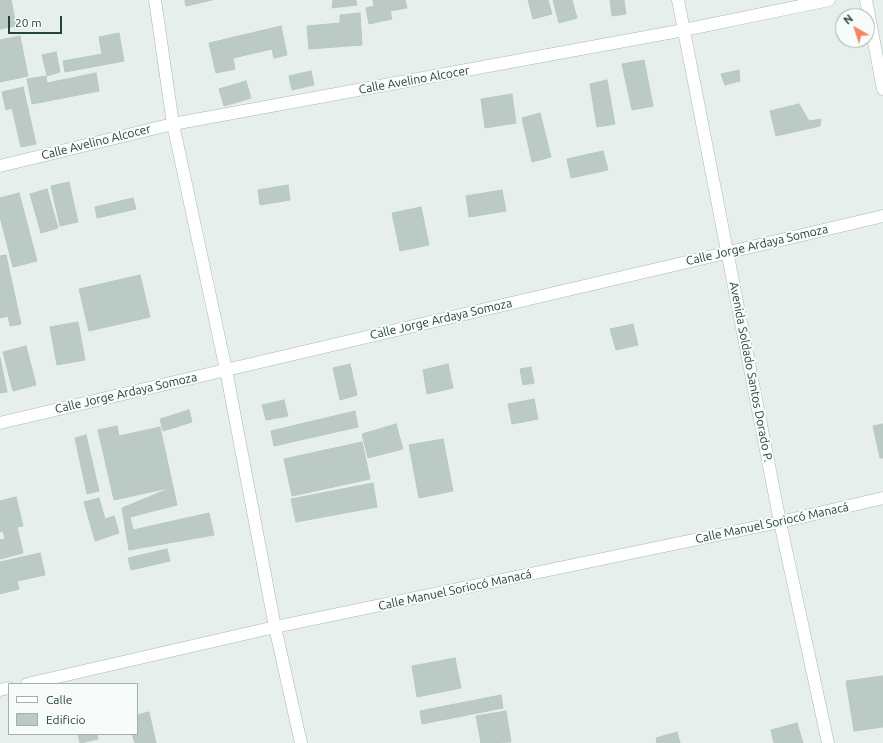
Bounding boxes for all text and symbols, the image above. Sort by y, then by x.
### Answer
scale bar [10,8,64,34]
north arrow [835,8,875,48]
text: N [841,12,855,27]
text: 20 m [15,16,42,29]
street label: Calle Avelino Alcocer [358,63,470,97]
street label: Calle Avelino Alcocer [40,121,152,163]
street label: Calle Jorge Ardaya Somoza [685,222,829,268]
street label: Avenida Soldado Santos Dorado P. [726,281,776,463]
street label: Calle Jorge Ardaya Somoza [369,296,513,342]
street label: Calle Jorge Ardaya Somoza [54,370,198,416]
street label: Calle Manuel Soriocó Manacá [694,500,850,546]
street label: Calle Manuel Soriocó Manacá [377,567,533,613]
legend [8,683,138,735]
text: Calle [46,693,72,706]
text: Edificio [46,713,86,726]

